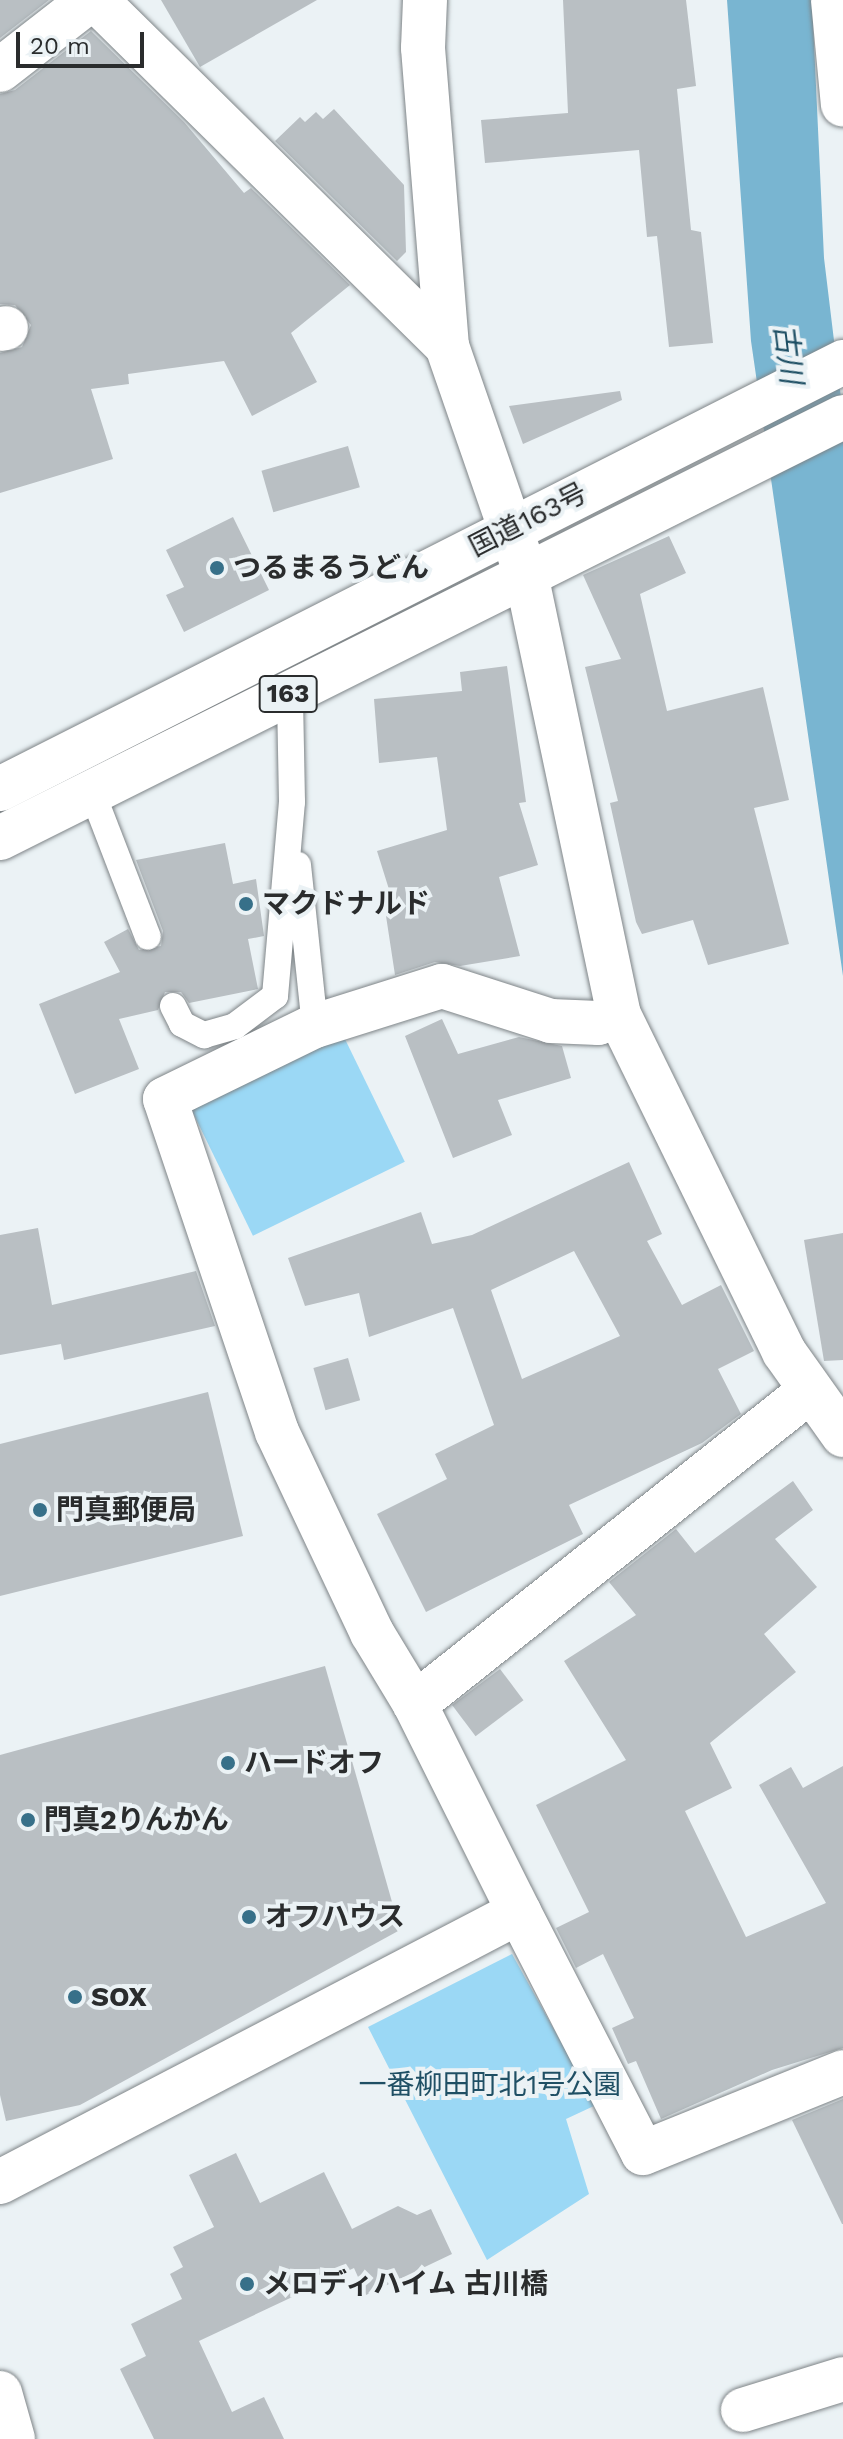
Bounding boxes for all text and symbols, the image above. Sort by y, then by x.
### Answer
scale bar [20,16,148,66]
text: 20 m [30,32,90,60]
water label: 古川 [766,322,810,386]
street label: 国道163号 [463,476,593,564]
place label: つるまるうどん [233,551,429,585]
marker: つるまるうどん [208,559,226,577]
road number: 163 [258,672,318,716]
place label: マクドナルド [262,887,430,921]
marker: マクドナルド [237,895,255,913]
place label: 門真郵便局 [56,1493,196,1527]
marker: 門真郵便局 [31,1501,49,1519]
place label: ハードオフ [244,1746,384,1780]
marker: ハードオフ [219,1754,237,1772]
place label: 門真2りんかん [44,1803,229,1837]
marker: 門真2りんかん [19,1811,37,1829]
place label: オフハウス [265,1900,405,1934]
marker: オフハウス [240,1908,258,1926]
place label: SOX [91,1980,147,2014]
marker: SOX [66,1988,84,2006]
park label: 一番柳田町北1号公園 [359,2068,621,2102]
place label: メロディハイム 古川橋 [263,2267,551,2301]
marker: メロディハイム 古川橋 [238,2275,256,2293]

